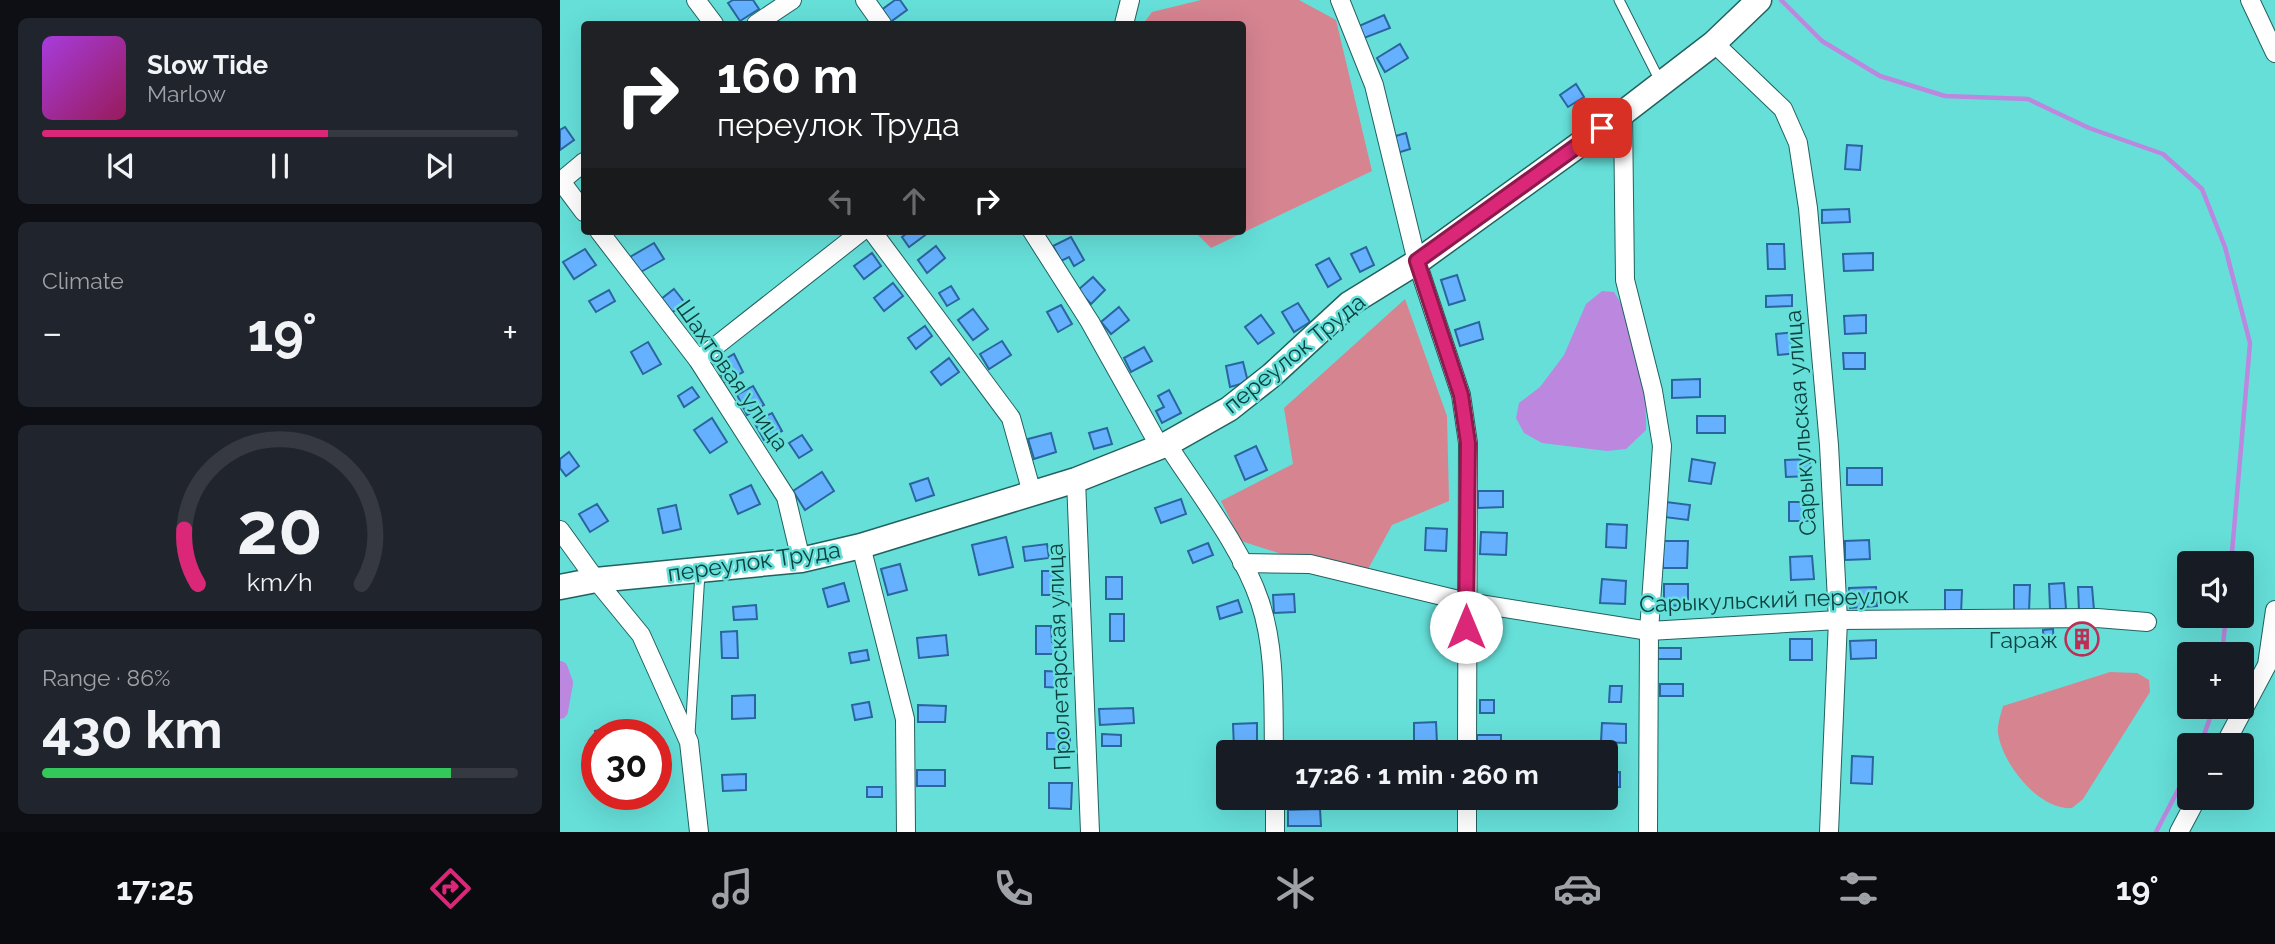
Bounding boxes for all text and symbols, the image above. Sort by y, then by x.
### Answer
text: 160 m [717,47,858,104]
icon: right [602,49,693,140]
text: Slow Tide [147,50,268,80]
text: Marlow [147,80,226,107]
pin [1572,98,1632,158]
text: переулок Труда [717,106,960,143]
icon: arrive [1583,109,1621,147]
icon: previous [102,147,140,185]
icon: pause [261,147,299,185]
icon: next [420,147,458,185]
icon: left [822,182,860,220]
icon: ahead [895,182,933,220]
icon: right [968,182,1006,220]
text: Climate [42,267,124,294]
street label: переулок Труда [1218,288,1370,418]
street label: Шахтовая улица [671,294,795,456]
text: 19° [248,302,317,363]
street label: Сарыкульская улица [1779,309,1821,537]
text: − [42,310,62,355]
text: + [502,310,518,355]
text: 20 [237,486,323,571]
street label: переулок Труда [666,535,842,587]
street label: Пролетарская улица [1041,543,1075,771]
map controls [2177,551,2254,810]
button: sound [2177,551,2254,628]
text: km/h [247,567,313,597]
street label: Сарыкульский переулок [1639,581,1909,617]
position arrow [1429,590,1503,664]
building icon: Гараж [2063,620,2101,658]
place label: Гараж [1989,626,2058,653]
button: + [2177,642,2254,719]
text: Range · 86% [42,664,171,691]
text: 430 km [42,699,223,760]
speed limit sign: 30 [581,719,672,810]
button: − [2177,733,2254,810]
text: 17:26 · 1 min · 260 m [1295,760,1539,790]
icon: directions [426,864,475,913]
icon: music [708,864,757,913]
icon: phone [989,864,1038,913]
icon: climate [1271,864,1320,913]
icon: car [1553,864,1602,913]
icon: filters [1834,864,1883,913]
text: 17:25 [116,870,194,907]
text: 19° [2116,870,2159,907]

